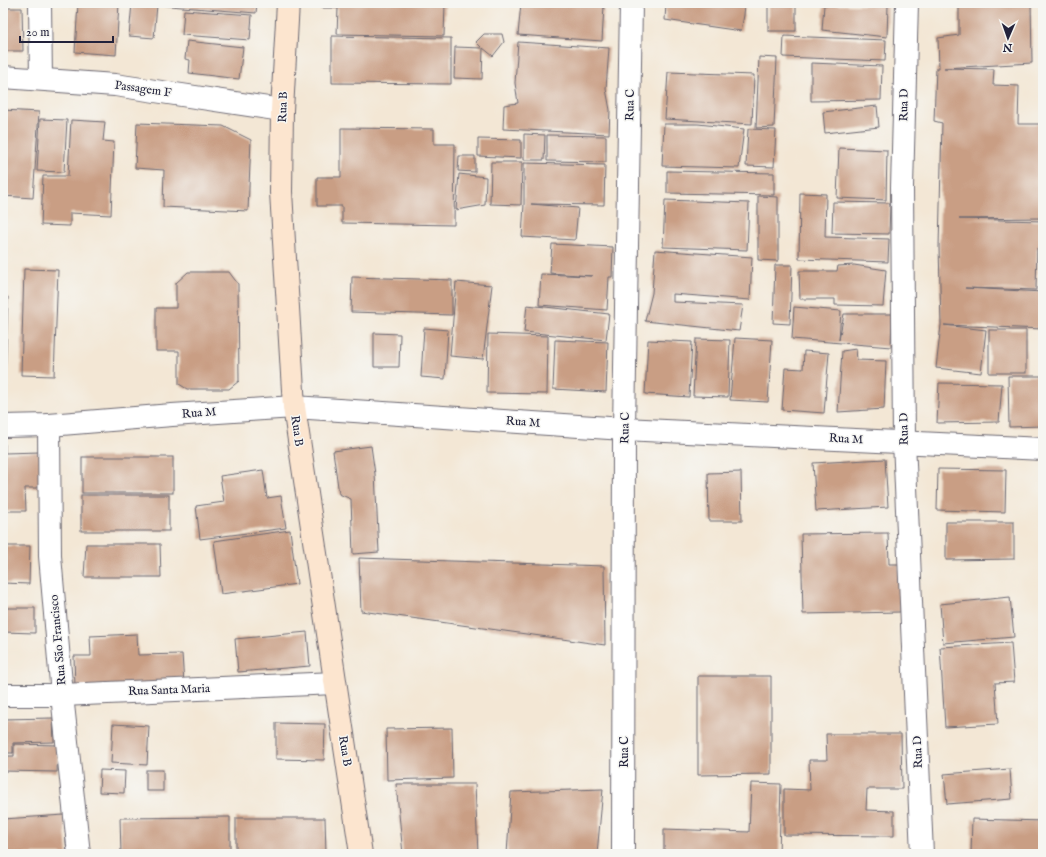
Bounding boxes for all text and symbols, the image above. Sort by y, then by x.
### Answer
scale bar [20,18,113,44]
north arrow [988,18,1028,58]
text: 20 m [26,25,49,40]
text: N [1002,40,1014,54]
street label: Passagem F [114,78,173,100]
street label: Rua D [896,88,912,121]
street label: Rua C [622,89,638,121]
street label: Rua B [275,91,291,123]
street label: Rua M [181,404,217,422]
street label: Rua C [617,412,633,444]
street label: Rua D [896,412,912,445]
street label: Rua M [505,413,541,431]
street label: Rua B [287,415,307,447]
street label: Rua M [828,431,864,447]
street label: Rua São Francisco [47,593,69,686]
street label: Rua Santa Maria [128,681,211,699]
street label: Rua B [335,734,355,768]
street label: Rua D [910,735,926,769]
street label: Rua C [617,736,632,768]

